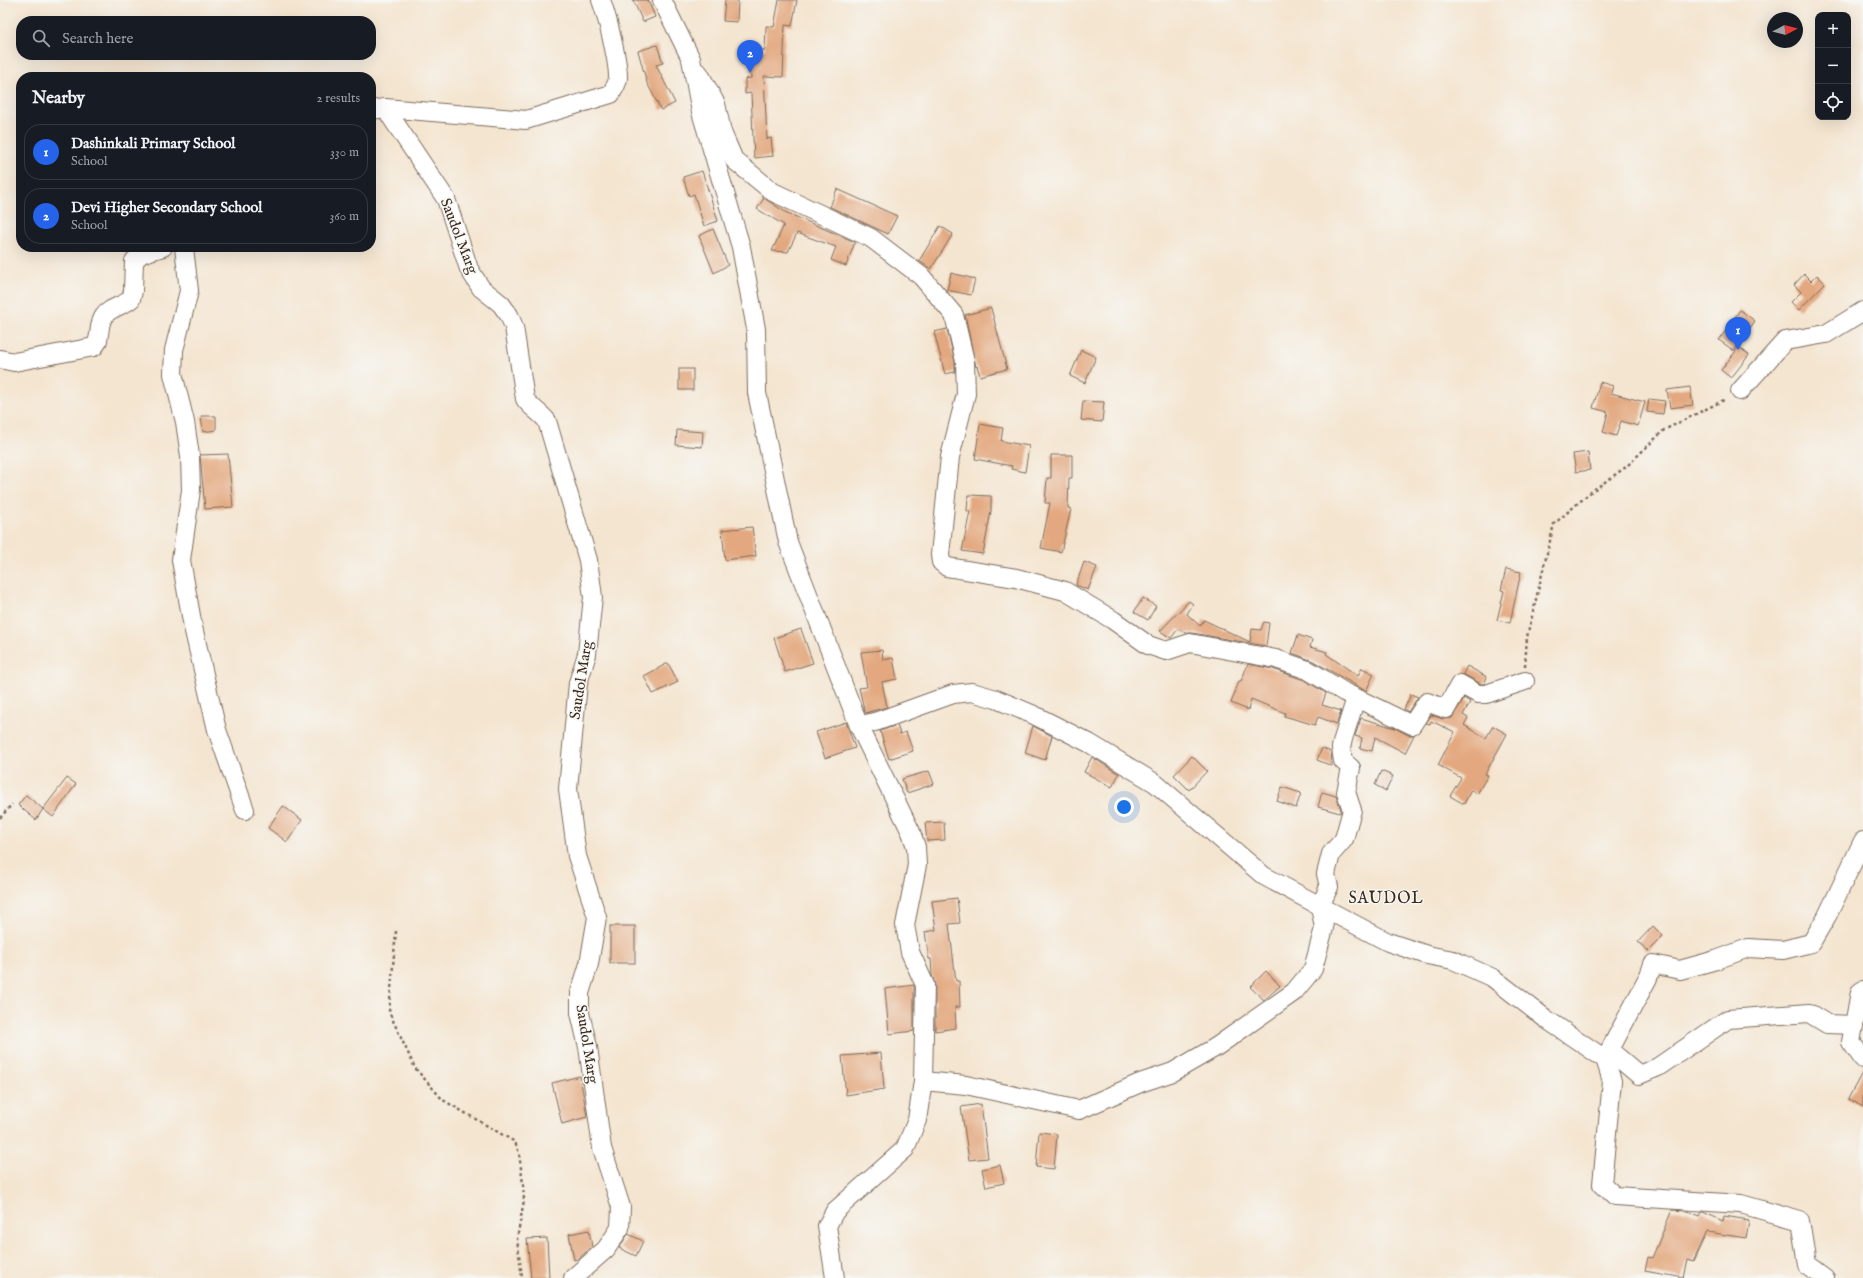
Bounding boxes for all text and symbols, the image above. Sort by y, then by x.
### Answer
north arrow [1767,12,1803,48]
map controls [1815,12,1851,120]
button: + [1815,12,1851,48]
search box [16,16,376,60]
icon: search [30,27,52,49]
text: Search here [62,29,133,48]
pin: 2 [737,40,763,73]
button: − [1815,48,1851,84]
button: locate [1815,84,1851,120]
text: Nearby [32,88,85,109]
text: 2 results [316,90,360,107]
text: Dashinkali Primary School [71,134,235,153]
text: 1 [44,144,48,161]
text: 330 m [330,144,359,161]
text: School [71,153,108,170]
street label: Saudol Marg [436,195,482,277]
text: Devi Higher Secondary School [71,198,262,217]
text: 2 [43,208,49,225]
text: 360 m [329,208,359,225]
text: School [71,217,108,234]
pin: 1 [1725,317,1751,350]
street label: Saudol Marg [565,638,597,721]
your location [1114,797,1134,817]
district label: SAUDOL [1348,889,1424,909]
street label: Saudol Marg [571,1003,603,1086]

